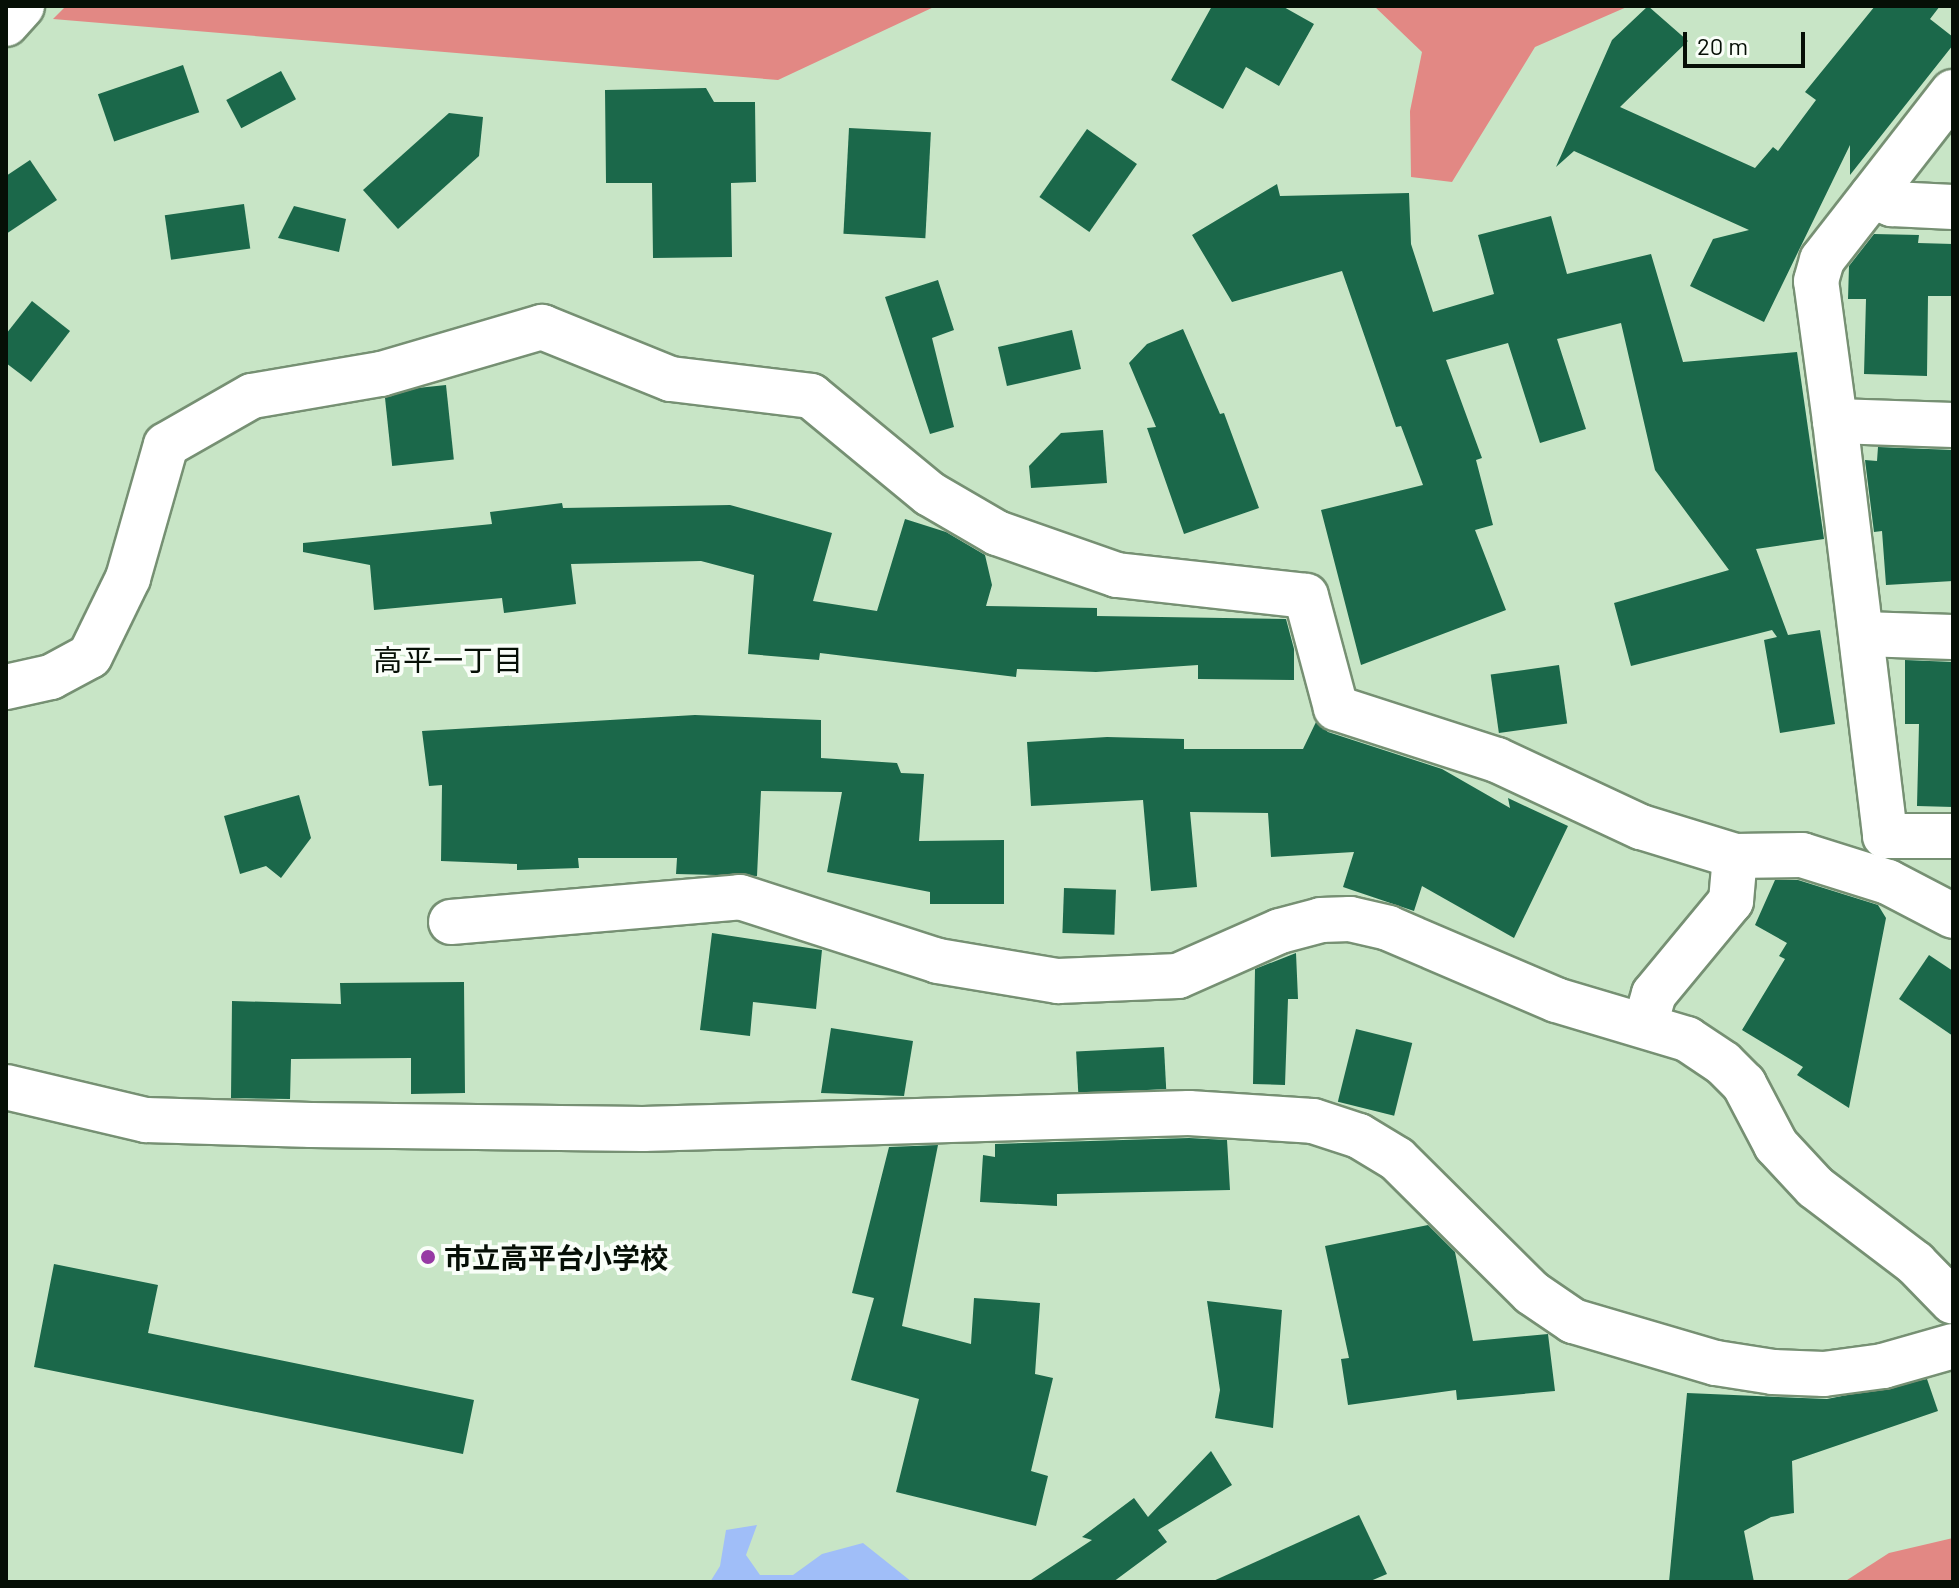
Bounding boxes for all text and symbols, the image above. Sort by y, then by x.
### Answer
scale bar [1687,16,1809,66]
text: 20 m [1697,31,1748,60]
district label: 高平一丁目 [373,641,523,677]
place label: 市立高平台小学校 [444,1240,668,1274]
marker: 市立高平台小学校 [419,1248,437,1266]

